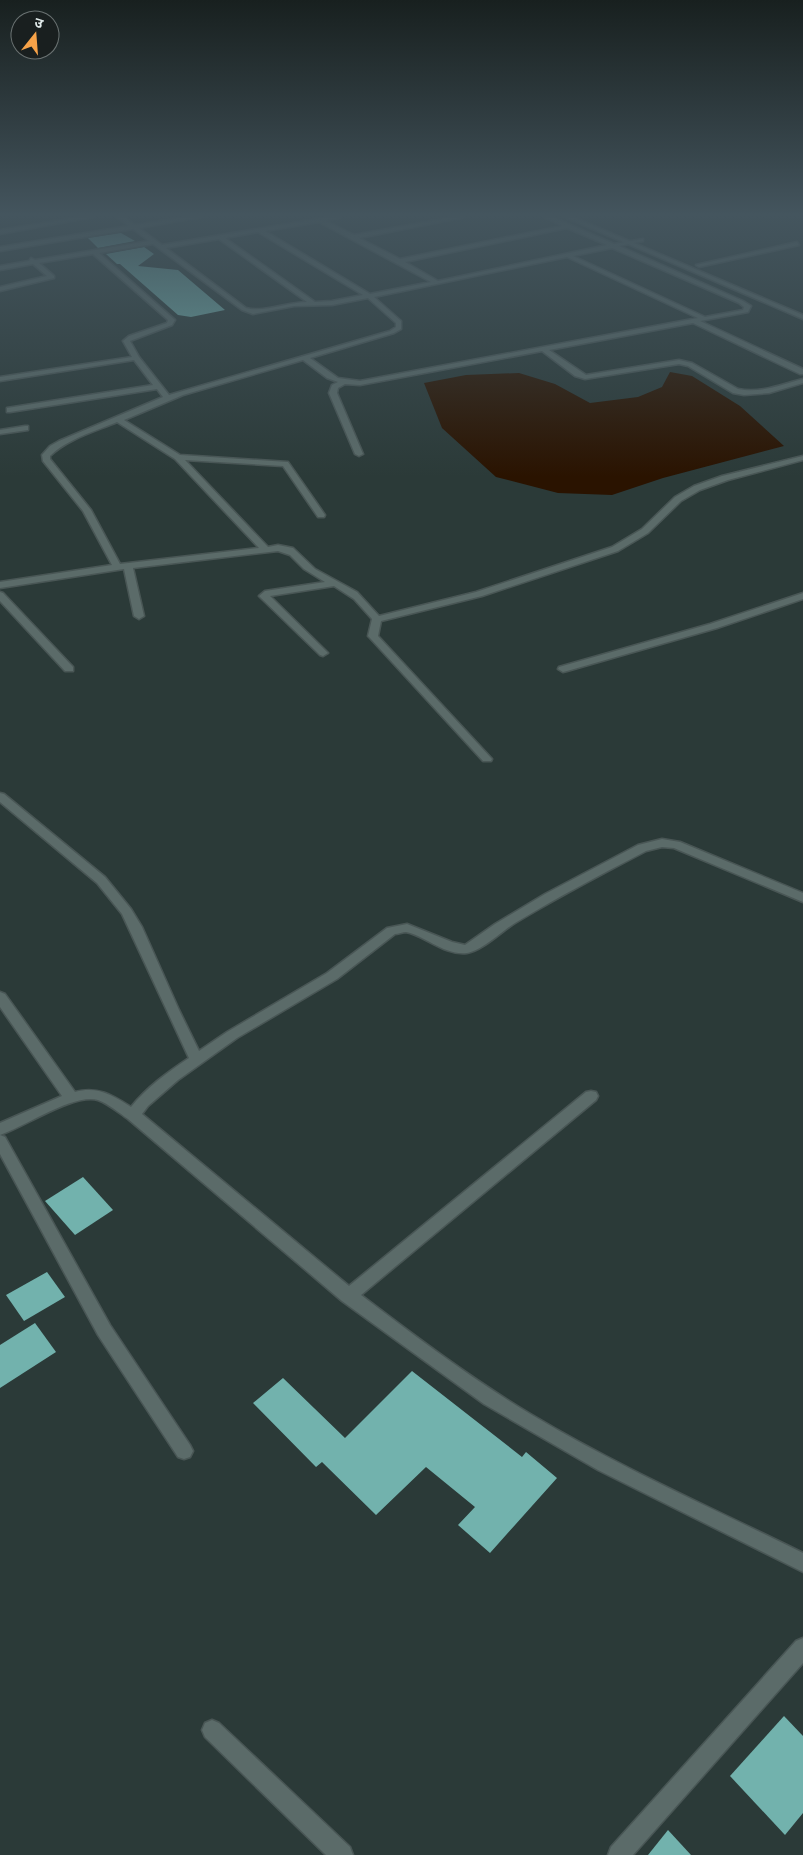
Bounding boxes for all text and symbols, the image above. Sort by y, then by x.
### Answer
north arrow [10,10,60,60]
text: उ [33,15,46,32]

